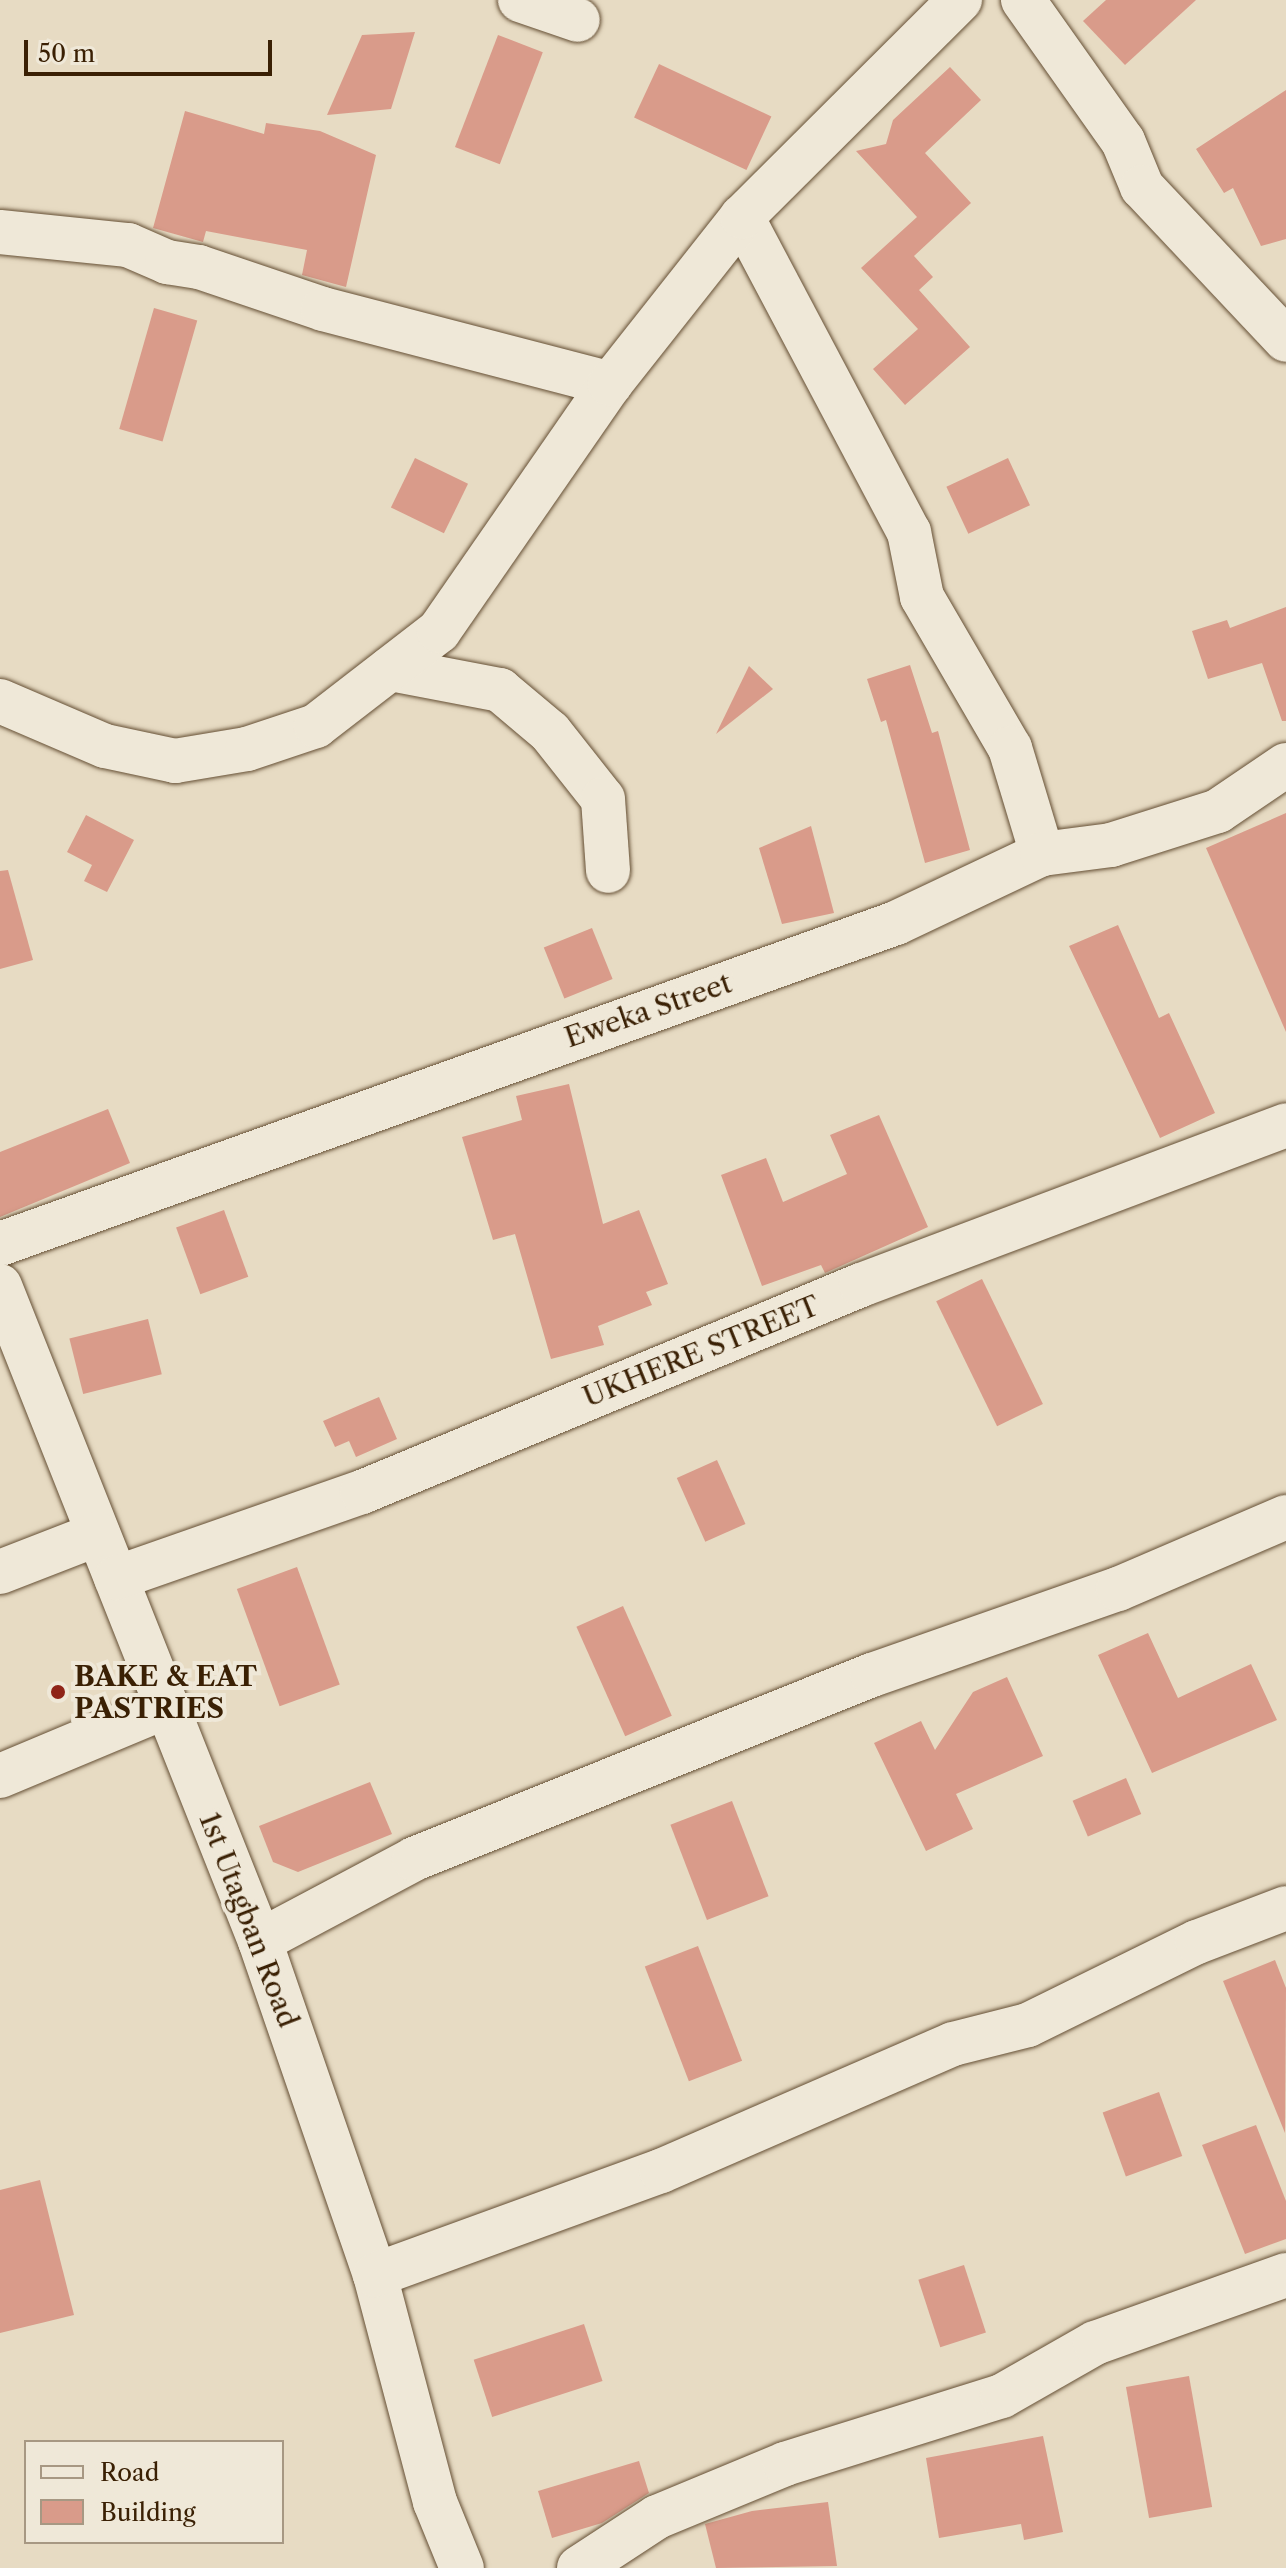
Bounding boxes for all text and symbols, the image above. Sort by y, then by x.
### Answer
scale bar [28,24,276,74]
text: 50 m [38,39,95,68]
street label: Eweka Street [560,966,736,1054]
street label: UKHERE STREET [578,1288,824,1414]
place label: BAKE & EAT PASTRIES [74,1659,257,1725]
marker: BAKE & EAT PASTRIES [49,1683,67,1701]
street label: 1st Utagban Road [193,1808,305,2032]
legend [24,2440,284,2544]
text: Road [100,2458,159,2487]
text: Building [100,2498,196,2527]

